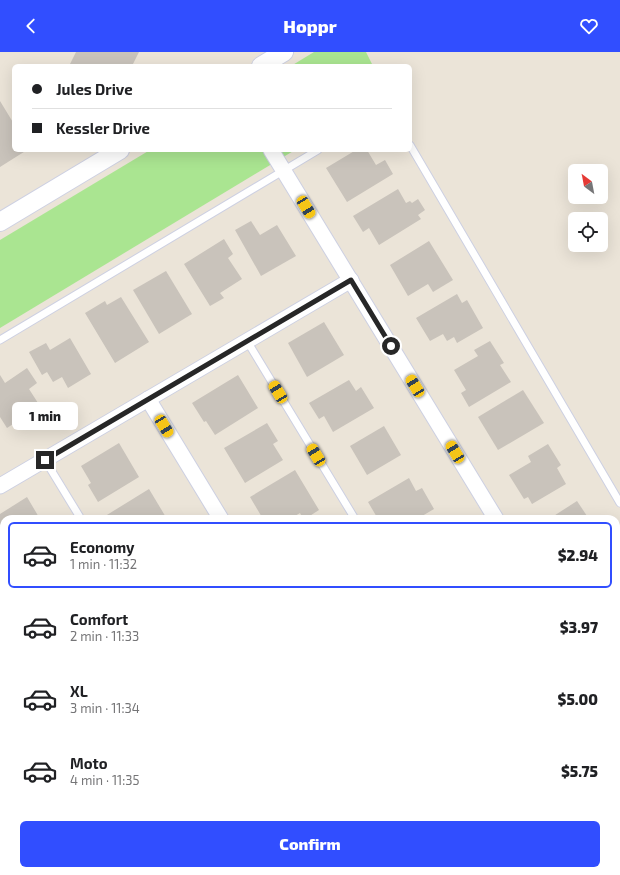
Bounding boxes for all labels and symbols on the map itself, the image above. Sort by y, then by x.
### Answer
north arrow [568,164,608,204]
car [295,194,317,220]
route start [382,337,400,355]
car [404,373,426,399]
car [267,379,289,405]
callout: 1 min [12,402,78,430]
car [153,413,175,439]
car [444,439,466,465]
car [305,442,327,468]
route end [36,451,54,469]

